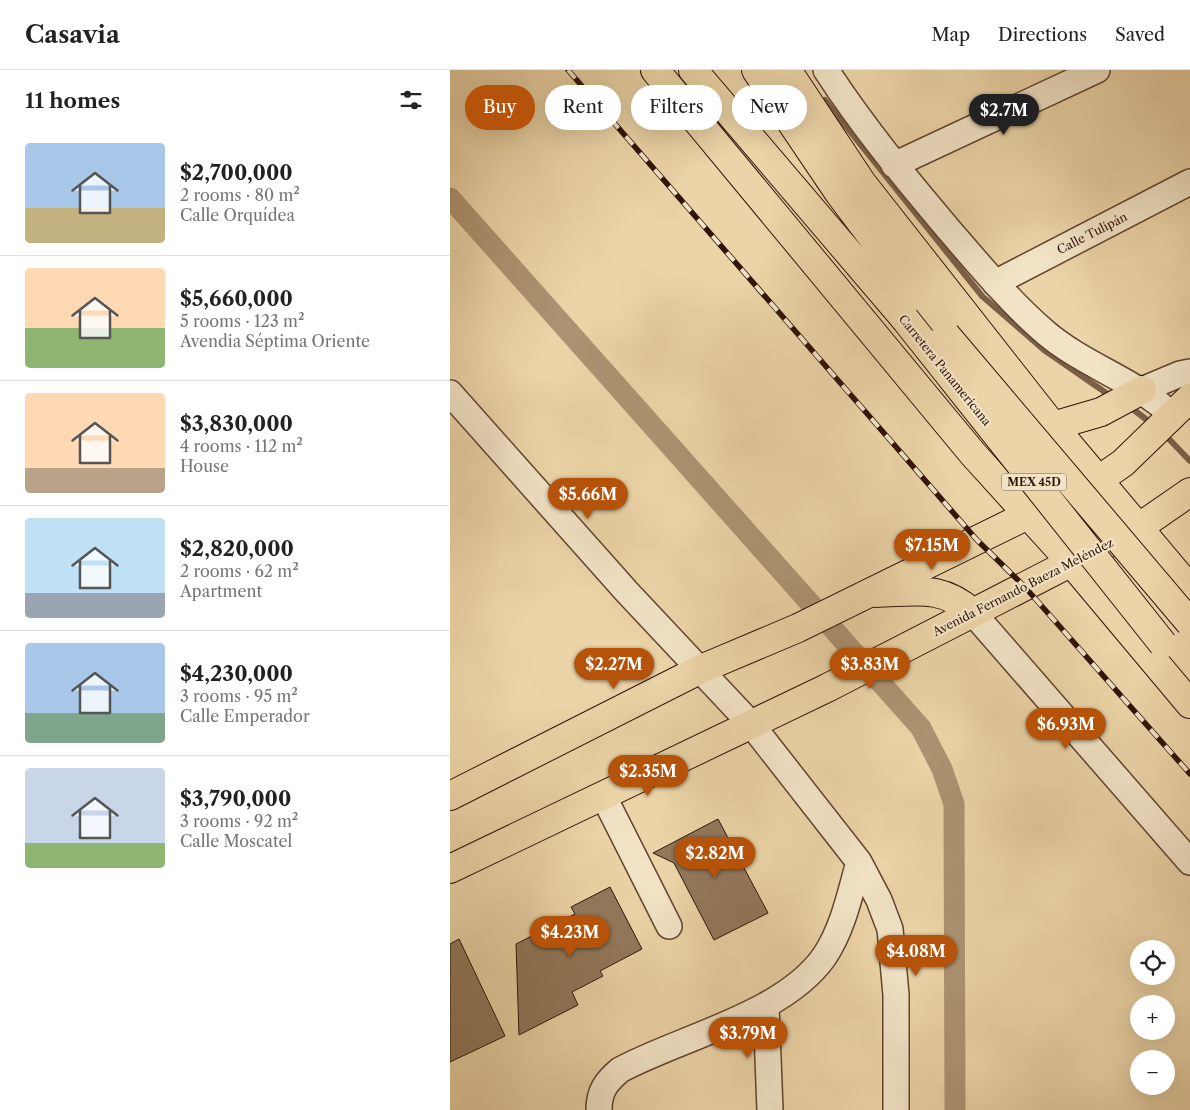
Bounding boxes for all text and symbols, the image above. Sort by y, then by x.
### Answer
text: Casavia [25,20,120,49]
text: Map [931,24,970,46]
text: Directions [998,24,1087,46]
text: Saved [1115,24,1165,46]
chip: Buy [465,85,535,130]
chip: Rent [545,85,621,130]
chip: Filters [631,85,722,130]
chip: New [732,85,807,130]
icon: filters [397,86,425,114]
text: 11 homes [25,88,120,113]
pin: $2.7M [969,93,1039,136]
text: $2.7M [980,100,1028,120]
text: $2,700,000 [180,160,293,185]
icon: home [65,163,125,223]
text: 2 rooms · 80 m² [180,185,300,205]
text: Calle Orquídea [180,205,295,225]
street label: Calle Tulipán [1054,209,1130,257]
text: $5,660,000 [180,286,293,311]
icon: home [65,288,125,348]
text: 5 rooms · 123 m² [180,311,304,331]
street label: Carretera Panamericana [896,311,995,429]
text: Avendia Séptima Oriente [180,331,370,351]
text: $3,830,000 [180,411,293,436]
icon: home [65,413,125,473]
text: 4 rooms · 112 m² [180,436,303,456]
text: House [180,456,229,476]
road number: MEX 45D [1002,474,1066,491]
pin: $5.66M [547,478,629,520]
text: $5.66M [559,484,617,504]
pin: $7.15M [891,528,973,571]
text: $7.15M [905,535,959,555]
street label: Avenida Fernando Baeza Meléndez [929,535,1116,640]
text: $2,820,000 [180,536,294,561]
icon: home [65,538,125,598]
text: 2 rooms · 62 m² [180,561,299,581]
text: Apartment [180,581,262,601]
pin: $2.27M [573,648,655,690]
pin: $3.83M [829,648,911,690]
text: $2.27M [585,654,643,674]
text: $3.83M [841,654,899,674]
text: $4,230,000 [180,661,293,686]
icon: home [65,663,125,723]
text: 3 rooms · 95 m² [180,686,298,706]
text: Calle Emperador [180,706,310,726]
pin: $6.93M [1025,708,1107,750]
text: $6.93M [1037,714,1095,734]
pin: $2.35M [607,754,689,797]
text: $2.35M [619,761,677,781]
text: $3,790,000 [180,786,291,811]
icon: home [65,788,125,848]
text: 3 rooms · 92 m² [180,811,298,831]
text: Calle Moscatel [180,831,292,851]
pin: $2.82M [674,836,756,879]
text: $2.82M [685,843,745,863]
pin: $4.23M [529,916,611,958]
text: $4.23M [541,922,599,942]
pin: $4.08M [875,934,957,977]
map controls [1130,940,1175,1095]
button: locate [1130,940,1175,985]
text: $4.08M [886,941,946,961]
button: + [1130,995,1175,1040]
pin: $3.79M [707,1016,789,1059]
text: $3.79M [719,1023,777,1043]
button: − [1130,1050,1175,1095]

